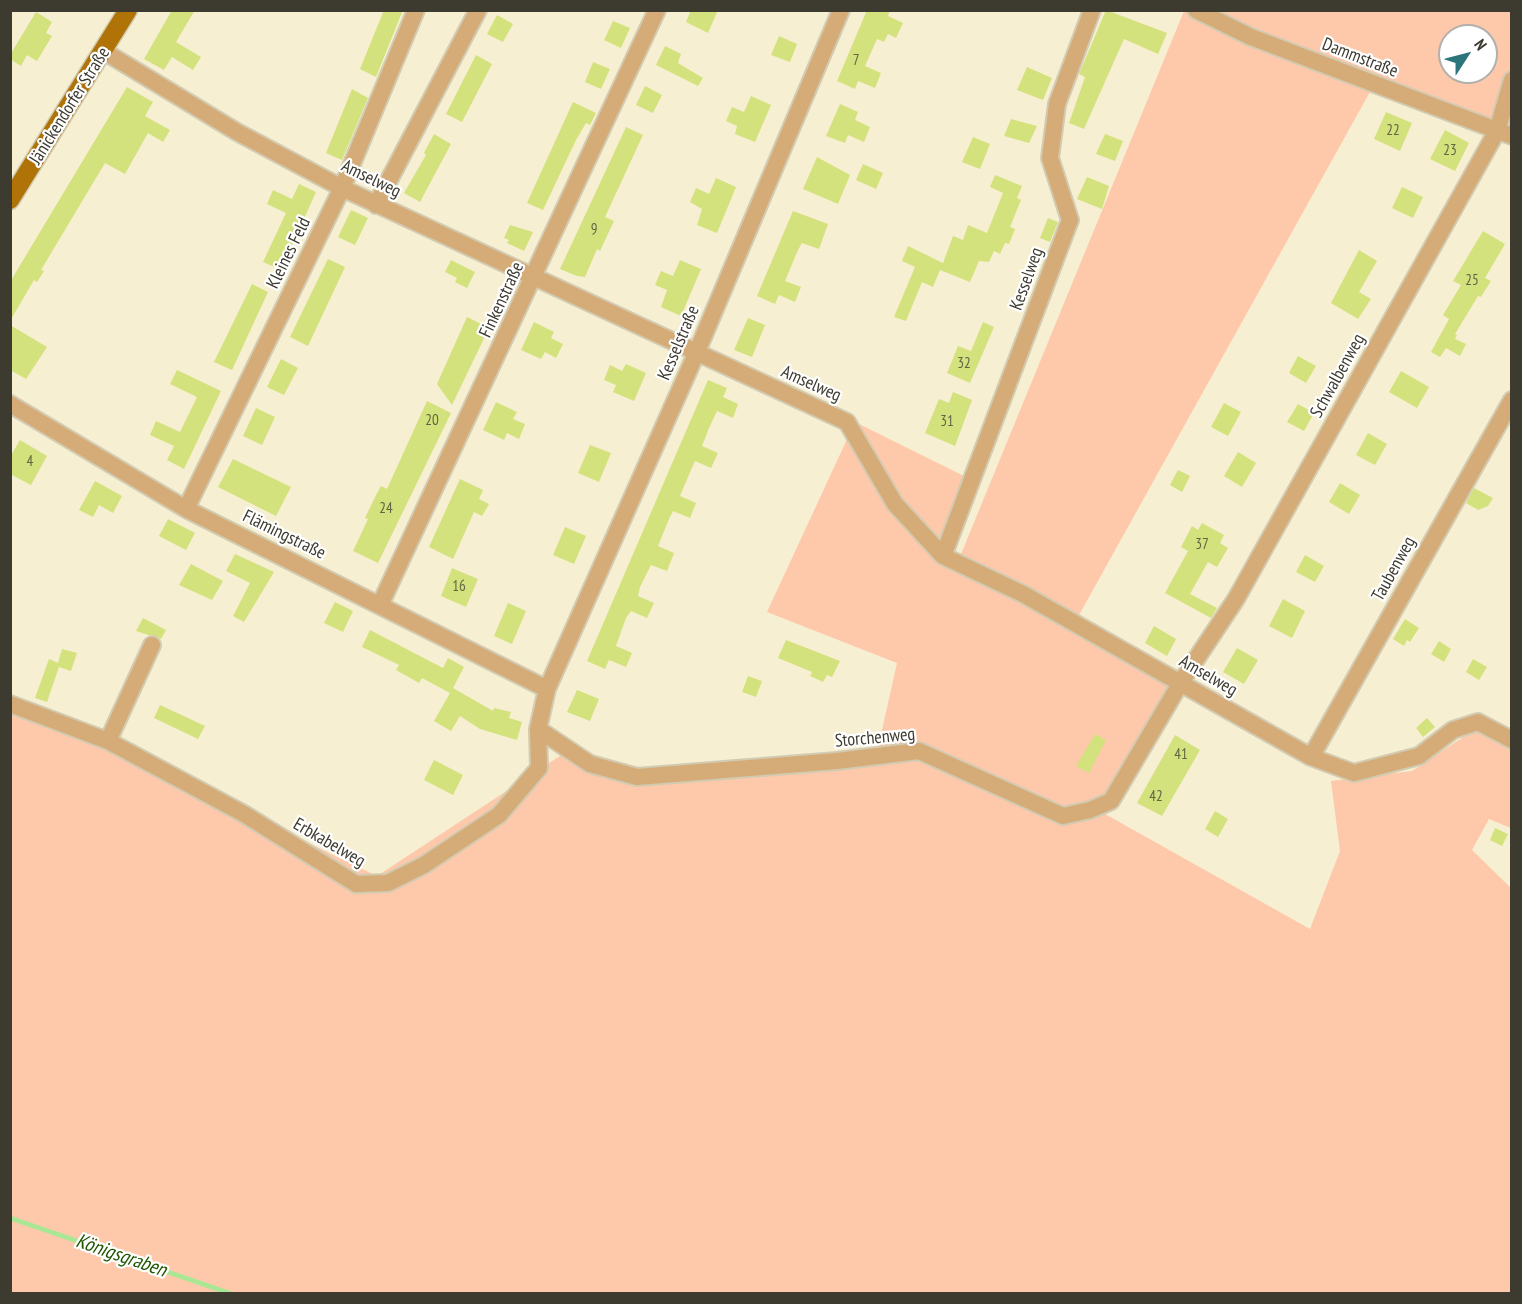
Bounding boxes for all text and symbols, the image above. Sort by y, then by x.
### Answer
north arrow [1438,24,1498,84]
street label: Dammstraße [1319,34,1401,82]
text: N [1470,35,1492,54]
street label: Jänickendorfer Straße [25,43,115,169]
house number: 7 [853,52,859,70]
house number: 22 [1386,122,1400,140]
house number: 23 [1443,142,1457,160]
street label: Amselweg [338,155,404,203]
street label: Kleines Feld [263,214,315,292]
house number: 9 [591,221,597,239]
street label: Kesselweg [1006,245,1048,313]
street label: Finkenstraße [475,259,529,341]
house number: 25 [1465,272,1479,290]
street label: Kesselstraße [654,303,704,383]
street label: Schwalbenweg [1306,330,1370,422]
house number: 32 [957,355,971,373]
street label: Amselweg [778,361,844,407]
house number: 20 [425,412,439,430]
house number: 31 [940,413,954,431]
house number: 4 [27,453,33,471]
house number: 24 [379,500,393,518]
street label: Flämingstraße [239,506,329,564]
street label: Taubenweg [1368,533,1420,605]
house number: 37 [1195,536,1209,554]
house number: 16 [452,578,466,596]
street label: Amselweg [1175,651,1241,701]
street label: Storchenweg [834,724,916,752]
house number: 41 [1174,746,1188,764]
house number: 42 [1149,788,1163,806]
street label: Erbkabelweg [289,814,369,872]
water label: Königsgraben [73,1229,169,1283]

